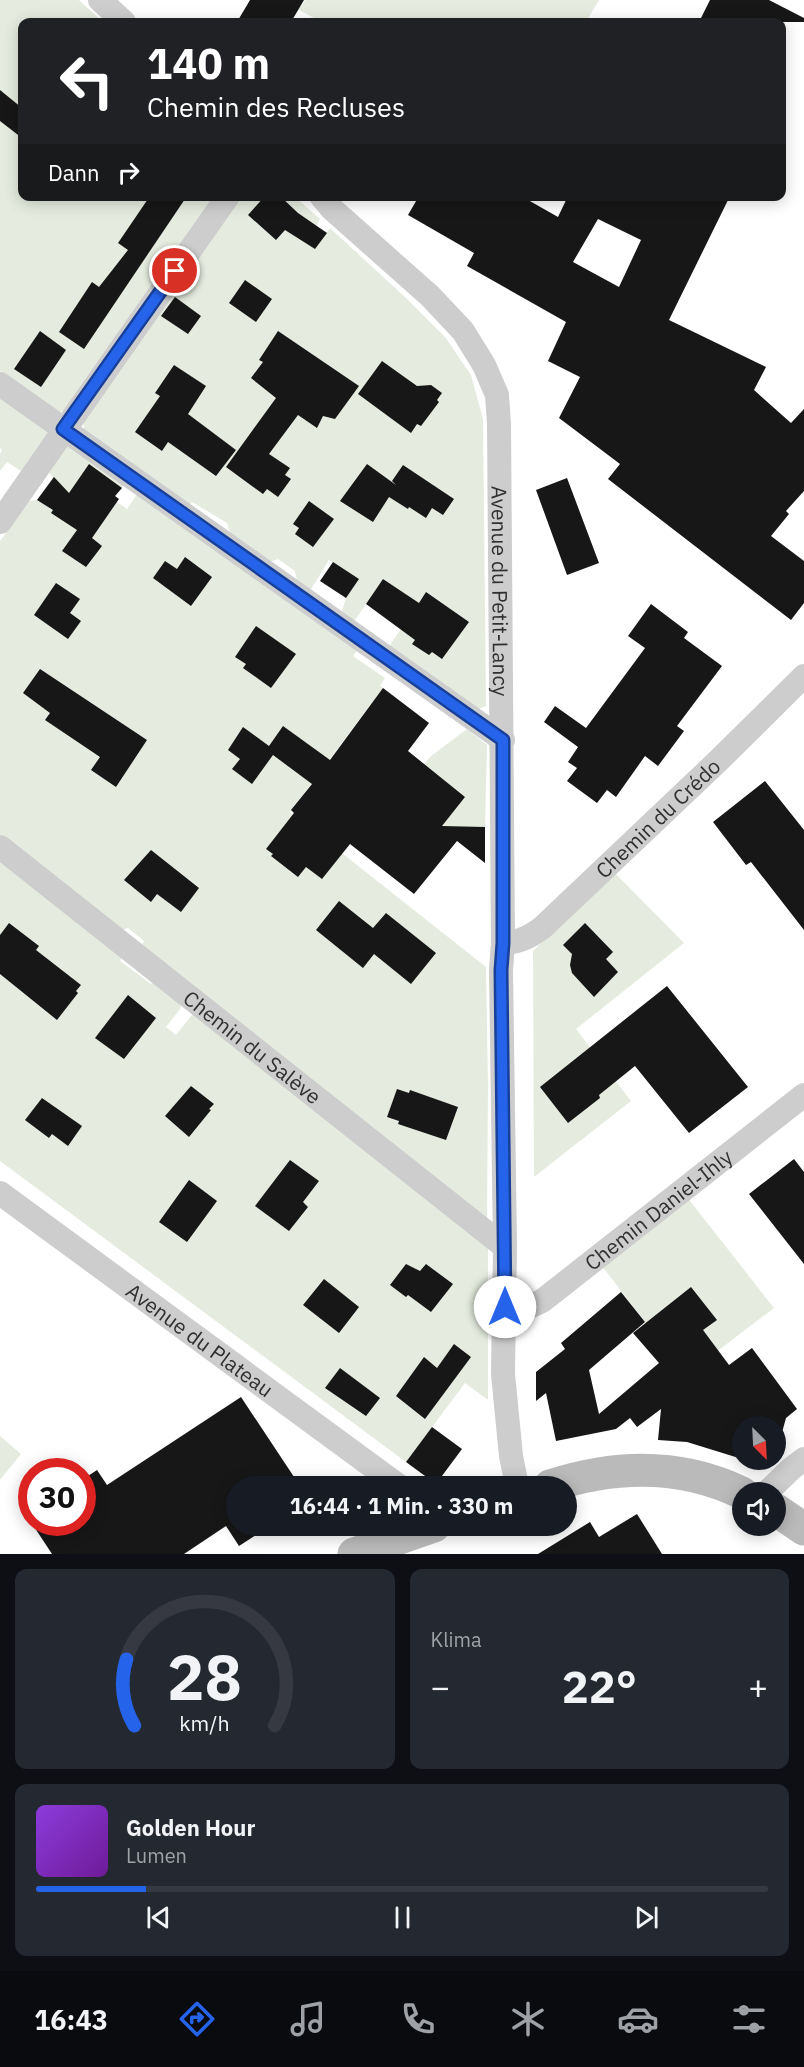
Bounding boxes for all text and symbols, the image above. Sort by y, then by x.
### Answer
text: 140 m [147,36,270,91]
icon: left [48,42,126,120]
text: Chemin des Recluses [147,89,405,124]
icon: right [112,156,145,189]
text: Dann [48,158,100,187]
pin [149,245,200,296]
icon: arrive [158,254,191,287]
street label: Avenue du Petit-Lancy [485,486,515,697]
street label: Chemin du Crédo [589,752,726,884]
street label: Chemin du Salève [178,984,327,1110]
street label: Chemin Daniel-Ihly [579,1142,738,1276]
position arrow [473,1275,537,1339]
street label: Avenue du Plateau [121,1276,279,1403]
north arrow [732,1416,786,1470]
map controls [732,1416,786,1536]
speed limit sign: 30 [18,1458,96,1536]
button: sound [732,1482,786,1536]
text: 16:44 · 1 Min. · 330 m [290,1491,513,1520]
text: Klima [431,1626,482,1653]
text: 28 [167,1636,242,1717]
text: 22° [562,1657,637,1715]
text: − [431,1665,450,1708]
text: + [748,1665,768,1708]
text: km/h [180,1709,230,1737]
text: Golden Hour [126,1813,255,1842]
text: Lumen [126,1842,187,1869]
icon: previous [142,1901,175,1934]
icon: pause [386,1901,419,1934]
icon: next [630,1901,663,1934]
icon: directions [176,1998,218,2040]
icon: music [287,1998,329,2040]
icon: phone [397,1998,439,2040]
icon: climate [507,1998,549,2040]
icon: car [617,1998,659,2040]
icon: filters [728,1998,770,2040]
text: 16:43 [34,2002,108,2037]

